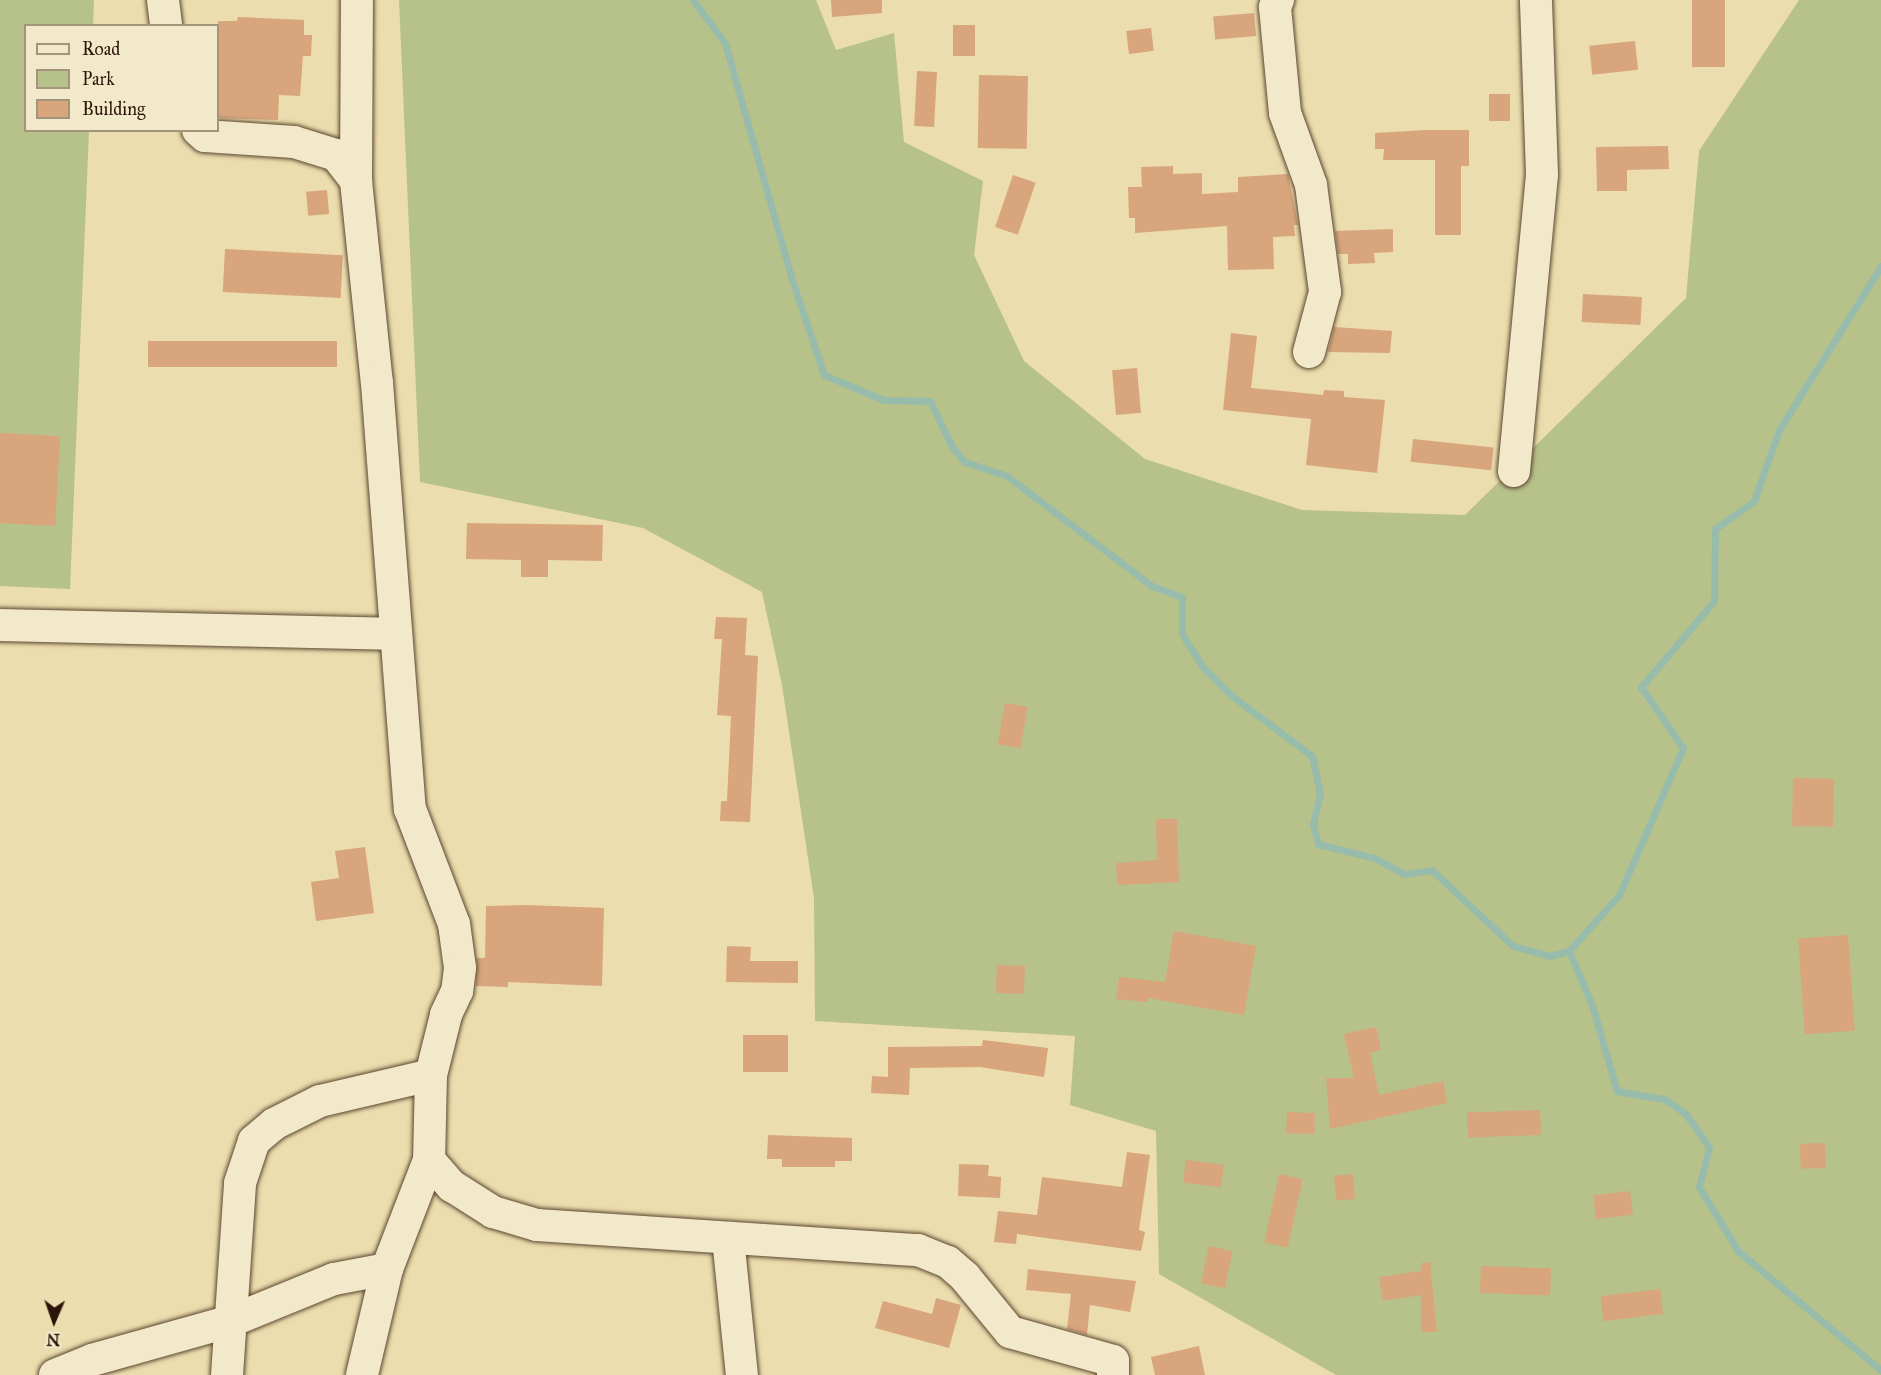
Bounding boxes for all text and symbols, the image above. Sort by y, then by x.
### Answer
legend [24,24,219,132]
text: Road [82,38,120,60]
text: Park [82,68,115,90]
text: Building [82,98,145,120]
north arrow [24,1291,84,1351]
text: N [46,1330,60,1349]

